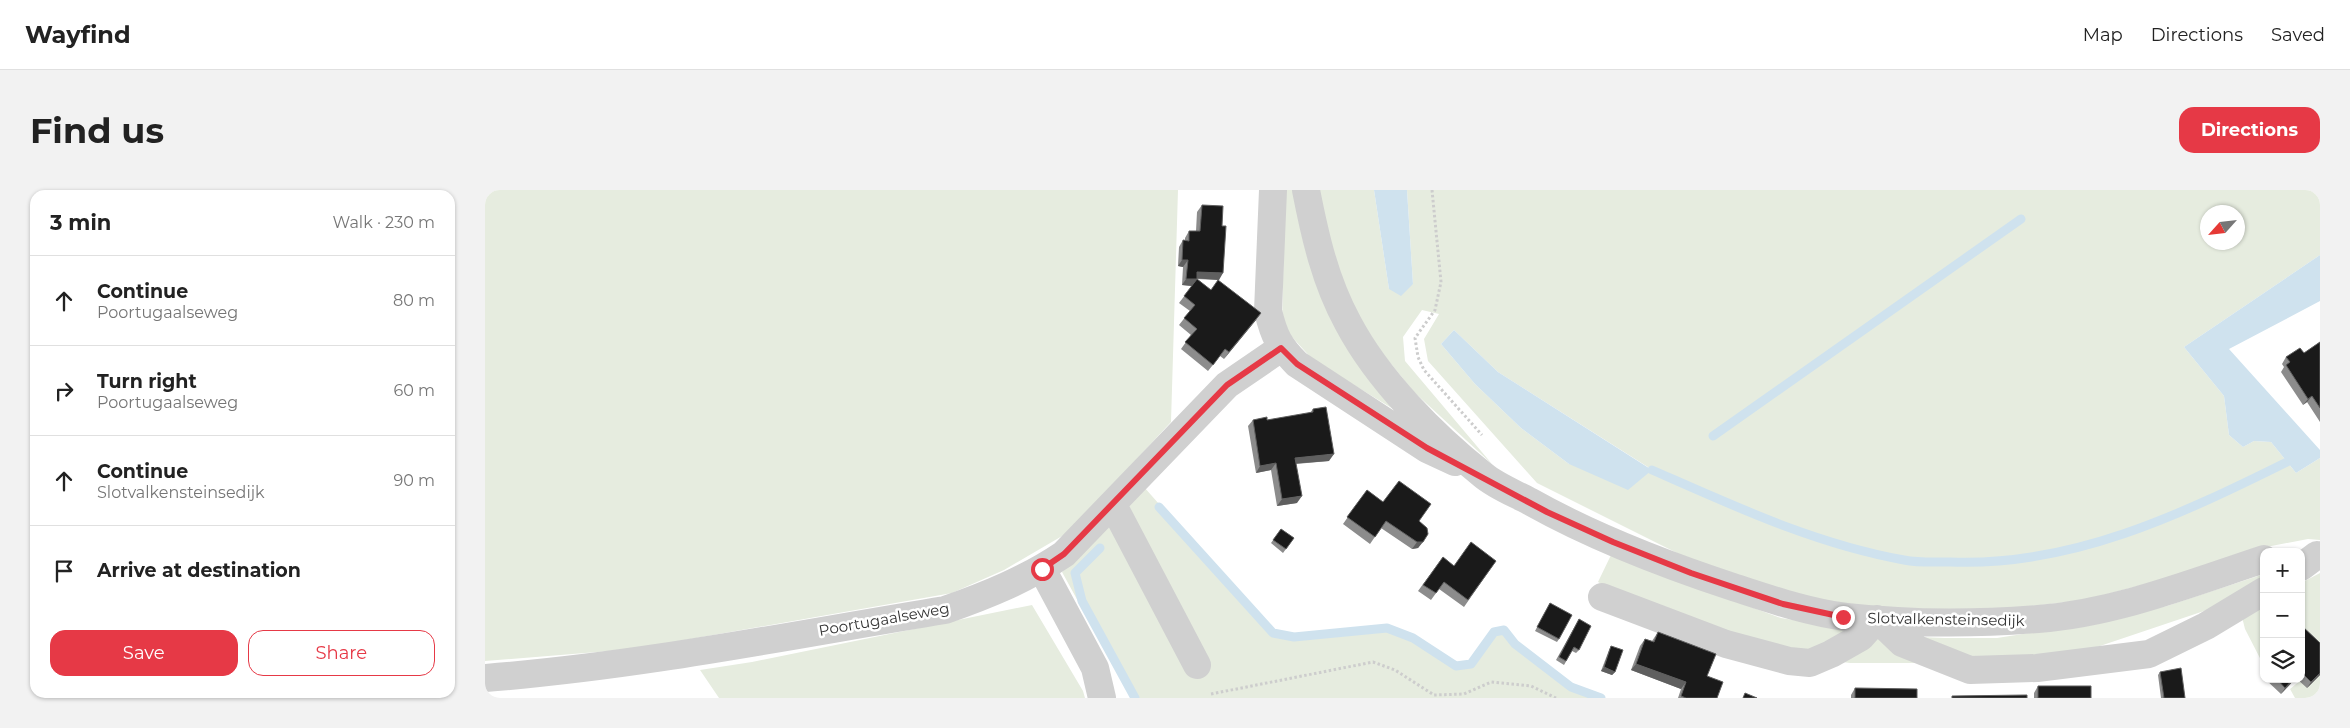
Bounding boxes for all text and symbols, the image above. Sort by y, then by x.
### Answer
text: Wayfind [25,20,131,49]
text: Map [2083,24,2123,46]
text: Directions [2151,24,2243,46]
text: Saved [2271,24,2325,46]
button: Directions [2179,107,2320,153]
text: Find us [30,109,164,152]
north arrow [2200,205,2245,250]
text: 3 min [50,210,111,235]
text: Walk · 230 m [333,213,435,232]
text: Continue [97,280,188,303]
icon: ahead [50,287,78,315]
text: 80 m [393,291,435,310]
text: Poortugaalseweg [97,303,238,322]
text: Turn right [97,370,197,393]
icon: right [50,377,78,405]
text: 60 m [393,381,435,400]
text: Poortugaalseweg [97,393,238,412]
text: Continue [97,460,188,483]
icon: ahead [50,467,78,495]
text: 90 m [393,471,435,490]
text: Slotvalkensteinsedijk [97,483,265,502]
map controls [2260,548,2305,683]
button: + [2260,548,2305,593]
icon: arrive [50,557,78,585]
route start [1031,558,1054,581]
text: Arrive at destination [97,559,301,582]
button: − [2260,593,2305,638]
street label: Poortugaalseweg [817,598,951,640]
route end [1832,606,1855,629]
street label: Slotvalkensteinsedijk [1867,608,2025,630]
button: Save [50,630,238,676]
button: Share [248,630,435,676]
button: layers [2260,638,2305,683]

